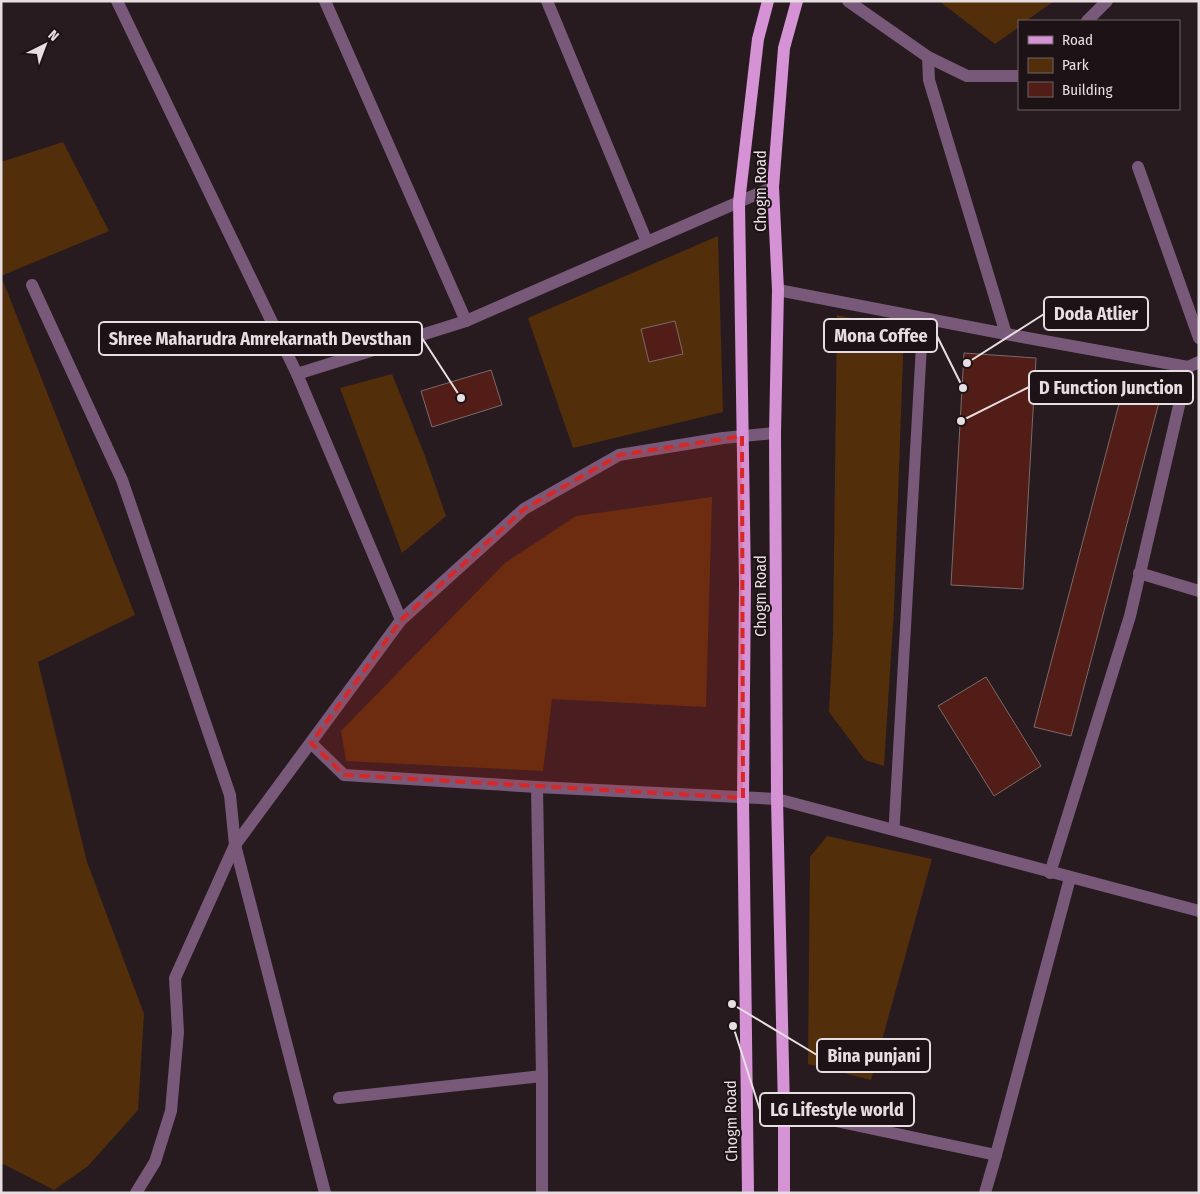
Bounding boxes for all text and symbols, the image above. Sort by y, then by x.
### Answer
north arrow [20,20,70,70]
legend [1018,20,1180,110]
text: N [45,27,62,45]
text: Road [1062,31,1093,49]
text: Park [1062,56,1089,74]
text: Building [1062,81,1113,99]
street label: Chogm Road [751,150,770,232]
callout: Doda Atlier [1044,297,1148,330]
text: Doda Atlier [1054,303,1138,325]
callout: Mona Coffee [824,319,937,352]
callout: Shree Maharudra Amrekarnath Devsthan [99,322,422,355]
text: Mona Coffee [834,325,928,347]
text: Shree Maharudra Amrekarnath Devsthan [109,328,411,350]
callout: D Function Junction [1029,371,1193,404]
text: D Function Junction [1039,377,1183,399]
street label: Chogm Road [751,555,770,637]
callout: Bina punjani [817,1039,930,1072]
text: Bina punjani [827,1045,921,1067]
street label: Chogm Road [721,1080,741,1162]
callout: LG Lifestyle world [760,1093,914,1126]
text: LG Lifestyle world [770,1099,904,1121]

